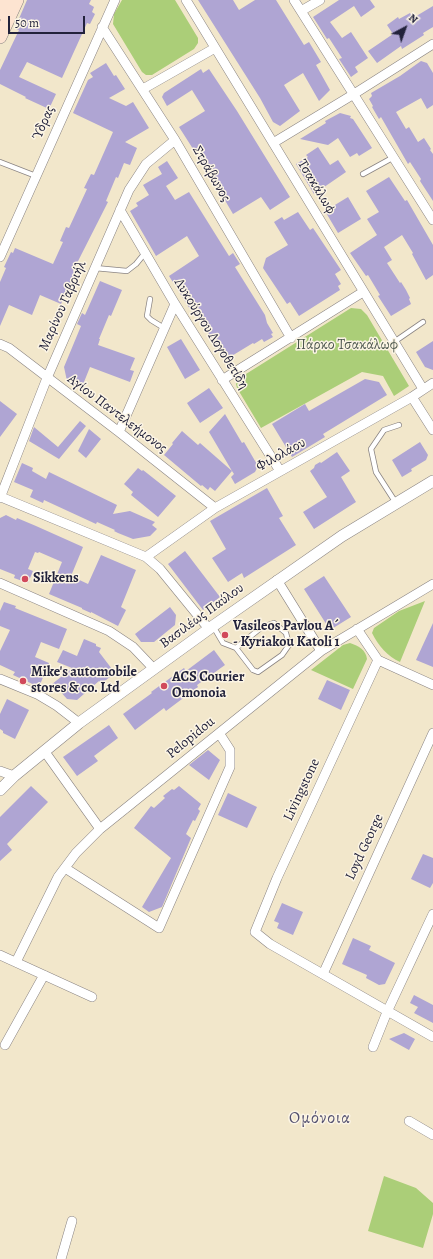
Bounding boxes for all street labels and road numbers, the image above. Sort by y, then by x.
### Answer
street label: Ύδρας [29,103,59,143]
street label: Στράβωνος [188,143,234,205]
street label: Τσακάλωφ [293,157,339,217]
street label: Μαρίνου Γαβριήλ [36,258,90,354]
street label: Λυκούργου Λογοθετίδη [170,276,252,392]
street label: Αγίου Παντελεήμονος [64,371,170,457]
street label: Φιλολάου [253,435,309,475]
street label: Βασιλέως Παύλου [157,580,247,652]
street label: Pelopidou [164,713,218,763]
street label: Livingstone [280,756,324,824]
street label: Loyd George [342,811,388,883]

